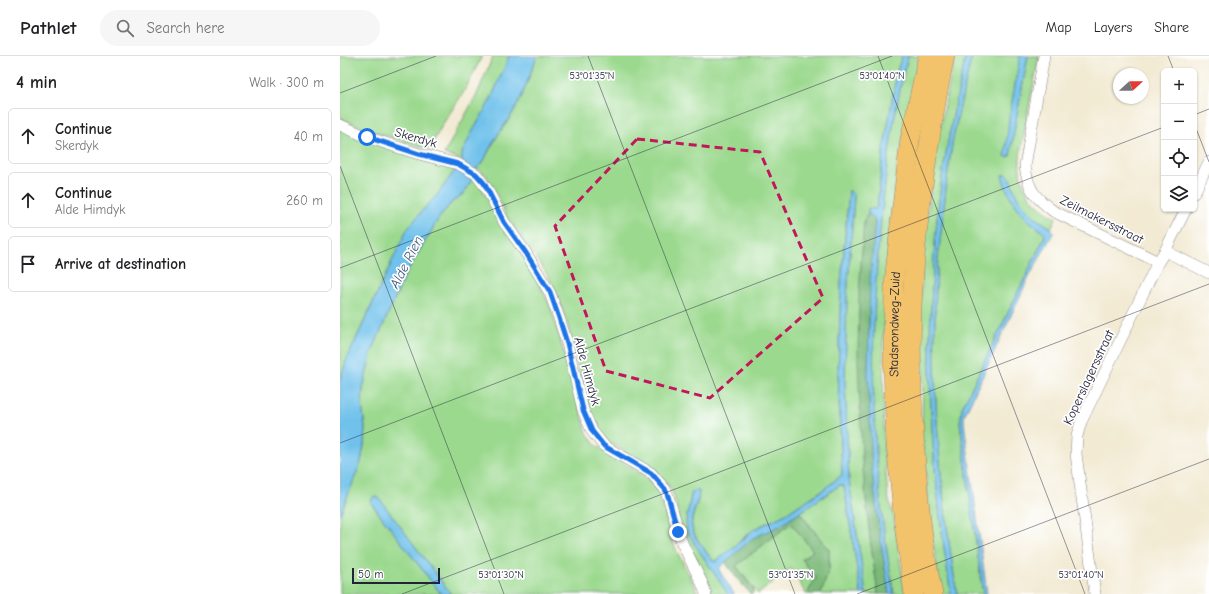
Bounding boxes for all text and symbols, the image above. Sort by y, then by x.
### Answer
search box [100,10,380,46]
text: Pathlet [20,17,76,39]
icon: search [114,17,136,39]
text: Search here [146,19,225,37]
text: Map [1045,19,1072,36]
text: Layers [1094,19,1132,36]
text: Share [1154,19,1189,36]
north arrow [1113,68,1149,104]
map controls [1161,68,1197,212]
button: + [1161,68,1197,104]
text: 53°01'35"N [570,70,614,82]
text: 53°01'40"N [859,70,905,82]
text: 4 min [16,73,57,92]
text: Walk · 300 m [249,75,324,90]
button: − [1161,104,1197,140]
text: Continue [55,120,112,138]
street label: Skerdyk [393,124,439,151]
icon: ahead [17,125,39,147]
route start [358,128,376,146]
text: 40 m [294,129,323,144]
text: Skerdyk [55,138,98,153]
button: locate [1161,140,1197,176]
button: layers [1161,176,1197,212]
text: Continue [55,184,112,202]
icon: ahead [17,189,39,211]
street label: Zeilmakersstraat [1058,192,1147,248]
text: 260 m [286,193,323,208]
text: Alde Himdyk [55,202,125,217]
water label: Alde Rien [386,233,427,292]
icon: arrive [17,253,39,275]
text: Arrive at destination [55,255,186,273]
street label: Stadsrondweg-Zuid [886,271,903,377]
street label: Koperslagersstraat [1060,326,1118,427]
street label: Alde Himdyk [571,335,604,408]
route end [669,523,687,541]
scale bar [352,566,440,585]
text: 50 m [358,568,383,581]
text: 53°01'30"N [478,569,524,581]
text: 53°01'35"N [769,569,813,581]
text: 53°01'40"N [1058,569,1104,581]

